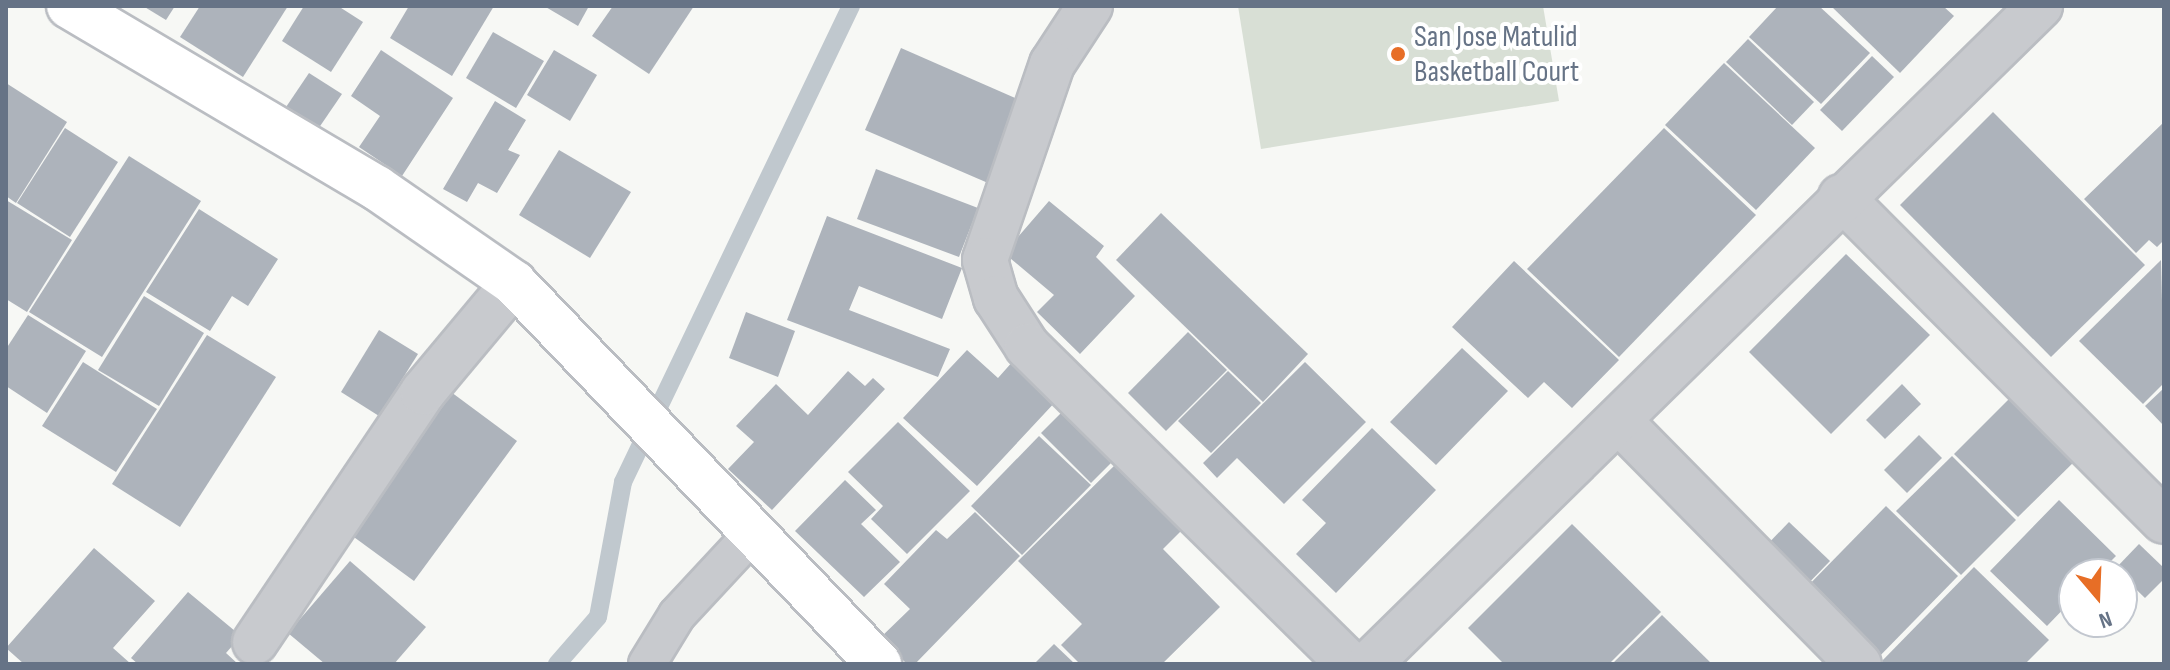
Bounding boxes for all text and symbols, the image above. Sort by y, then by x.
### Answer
place label: San Jose Matulid Basketball Court [1414,19,1579,90]
marker: San Jose Matulid Basketball Court [1389,45,1407,63]
north arrow [2058,558,2138,638]
text: N [2095,605,2115,634]

